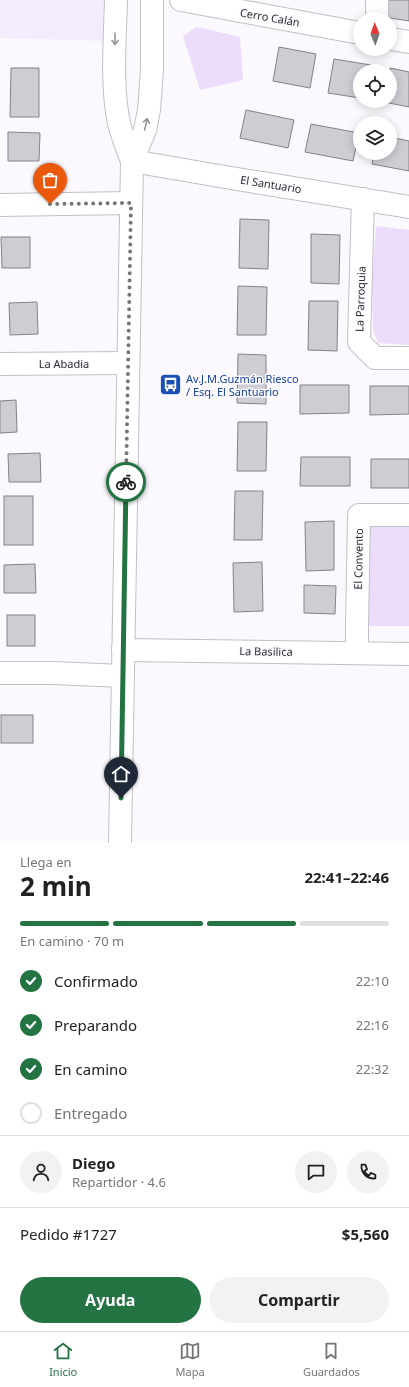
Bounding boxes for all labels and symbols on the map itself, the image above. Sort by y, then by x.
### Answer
street label: Cerro Calán [239,4,301,30]
north arrow [353,12,397,56]
one-way arrow [112,32,119,45]
one-way arrow [143,118,151,131]
pin [33,163,67,204]
street label: El Santuario [239,172,303,196]
street label: La Parroquia [351,266,369,332]
street label: La Abadia [39,356,89,371]
bus stop icon: Av.J.M.Guzmán Riesco / Esq. El Santuario [158,371,184,397]
place label: Av.J.M.Guzmán Riesco / Esq. El Santuario [186,371,299,399]
courier [106,462,146,502]
street label: El Convento [350,528,366,590]
street label: La Basilica [239,643,293,659]
pin [104,757,138,798]

